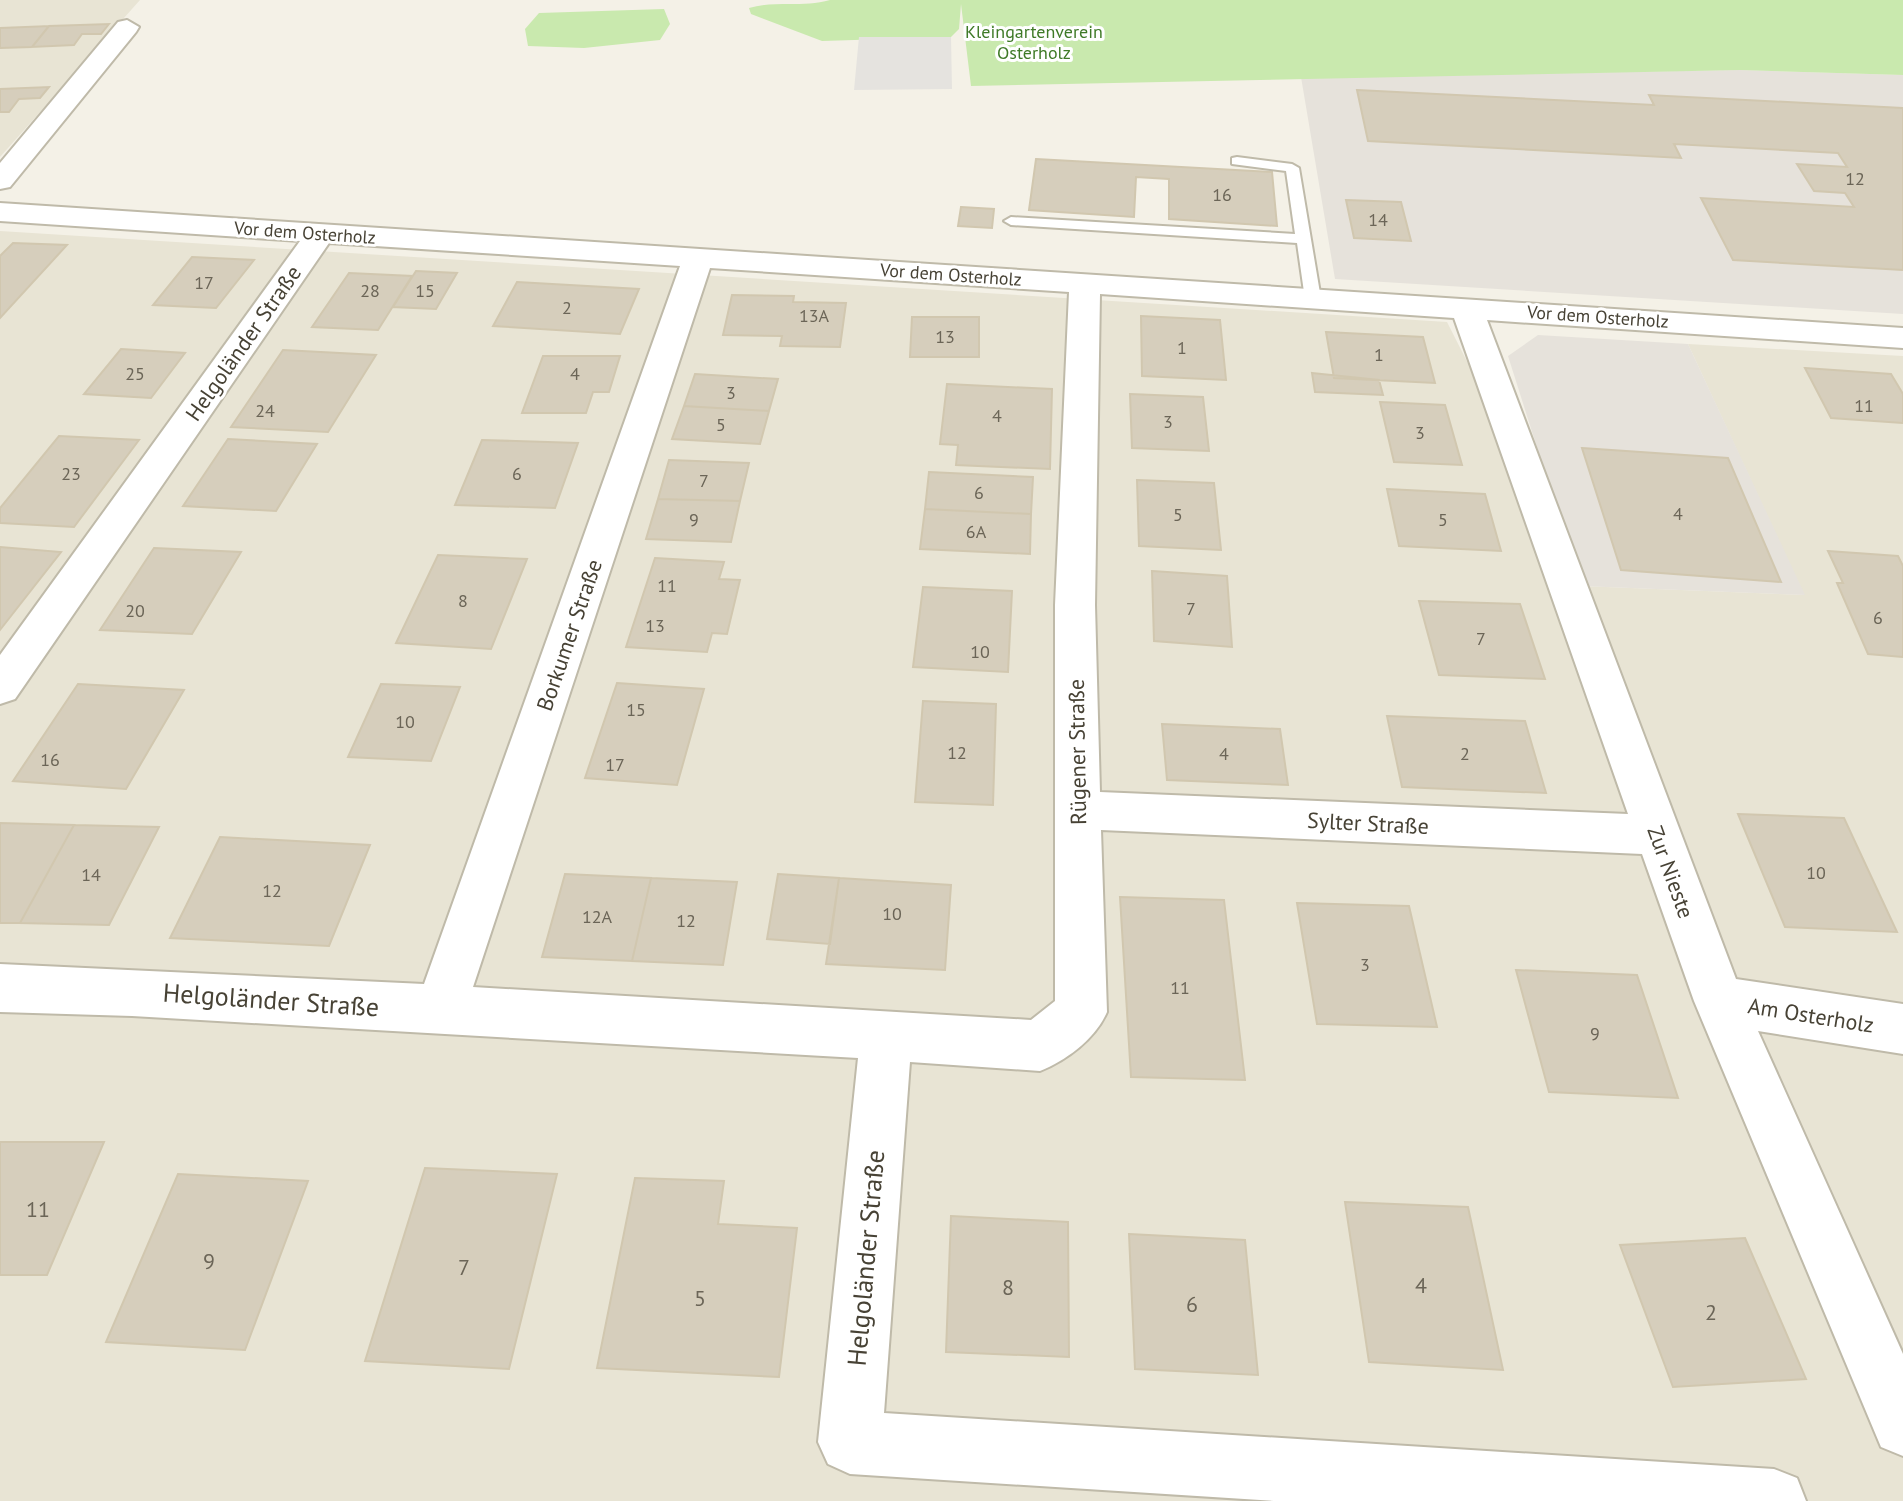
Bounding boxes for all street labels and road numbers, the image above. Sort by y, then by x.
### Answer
street label: Vor dem Osterholz [232,216,377,249]
street label: Vor dem Osterholz [878,258,1023,291]
street label: Helgoländer Straße [179,260,307,426]
street label: Vor dem Osterholz [1525,300,1670,333]
street label: Borkumer Straße [530,555,608,715]
street label: Rügener Straße [1062,679,1092,825]
street label: Sylter Straße [1306,806,1430,840]
street label: Zur Nieste [1641,822,1701,922]
street label: Helgoländer Straße [162,975,380,1024]
street label: Am Osterholz [1746,991,1876,1039]
street label: Helgoländer Straße [840,1149,891,1367]

